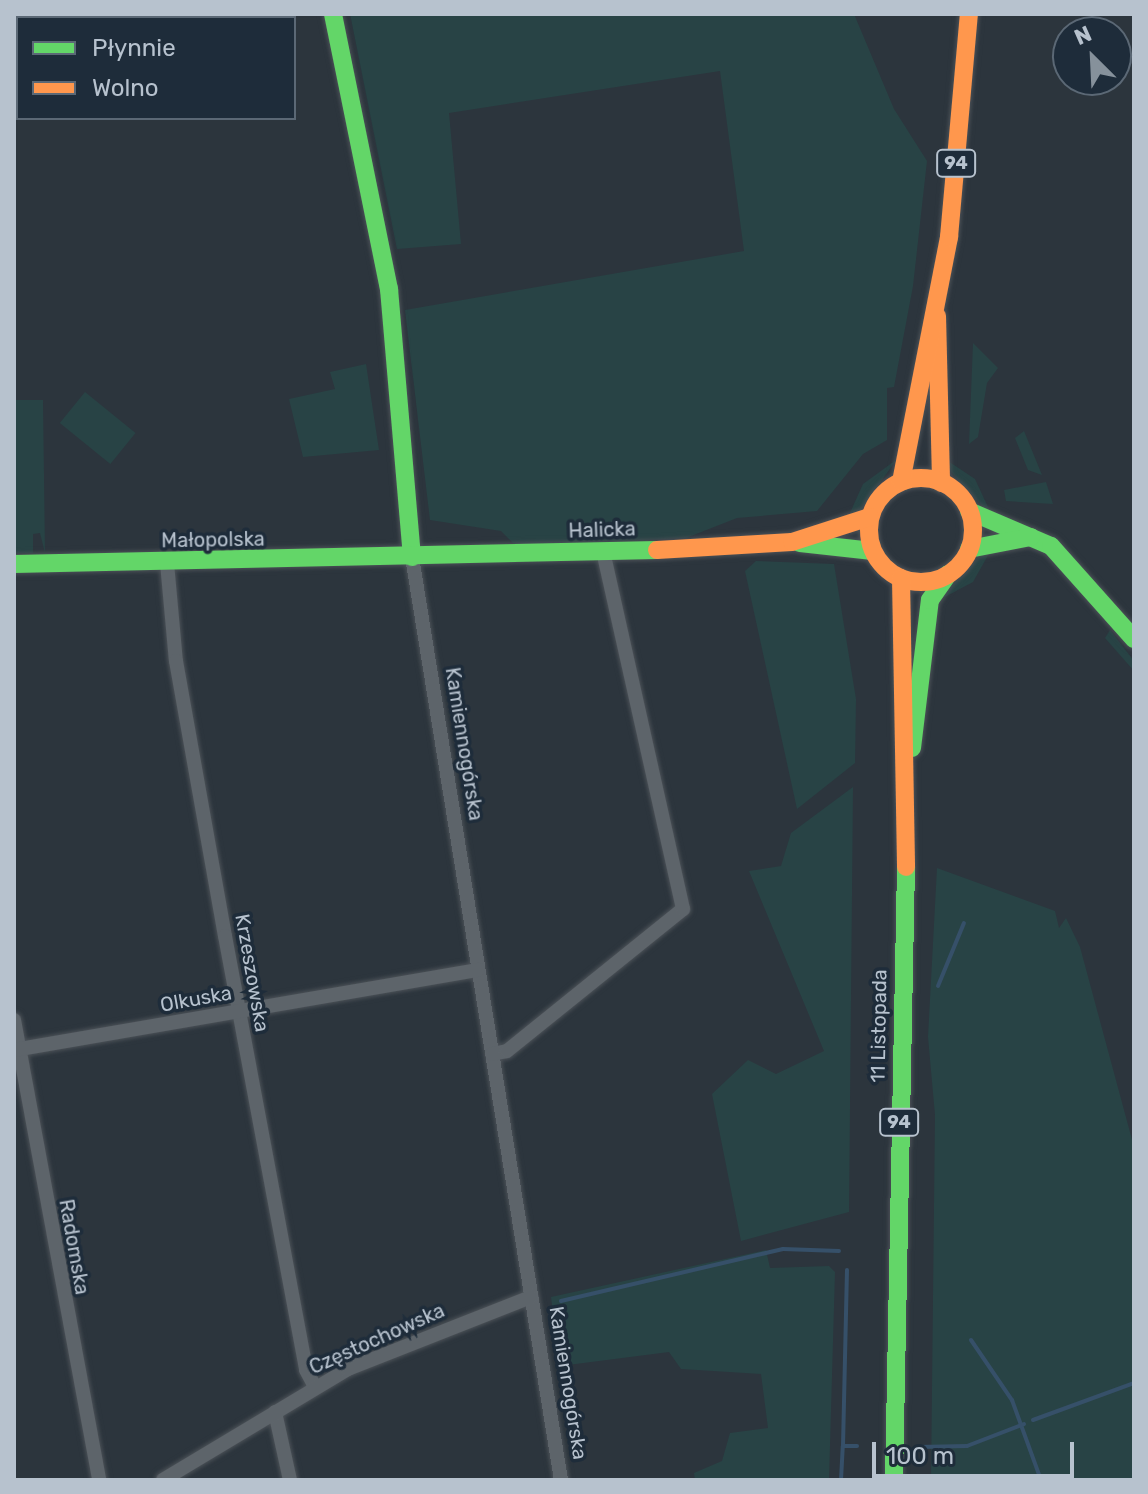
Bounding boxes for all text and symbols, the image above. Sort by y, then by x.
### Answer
legend [16,16,296,120]
north arrow [1052,16,1132,96]
text: N [1070,20,1096,51]
text: Płynnie [92,34,176,62]
text: Wolno [92,74,159,102]
road number: 94 [936,149,976,177]
street label: Halicka [568,517,636,543]
street label: Małopolska [161,527,265,553]
street label: Kamiennogórska [440,666,488,822]
street label: Krzeszowska [230,912,274,1034]
street label: 11 Listopada [866,969,892,1083]
street label: Olkuska [158,981,234,1017]
road number: 94 [879,1108,919,1136]
street label: Radomska [54,1197,94,1297]
street label: Częstochowska [306,1298,448,1380]
street label: Kamiennogórska [544,1305,592,1461]
scale bar [876,1426,1078,1476]
text: 100 m [886,1442,954,1470]

